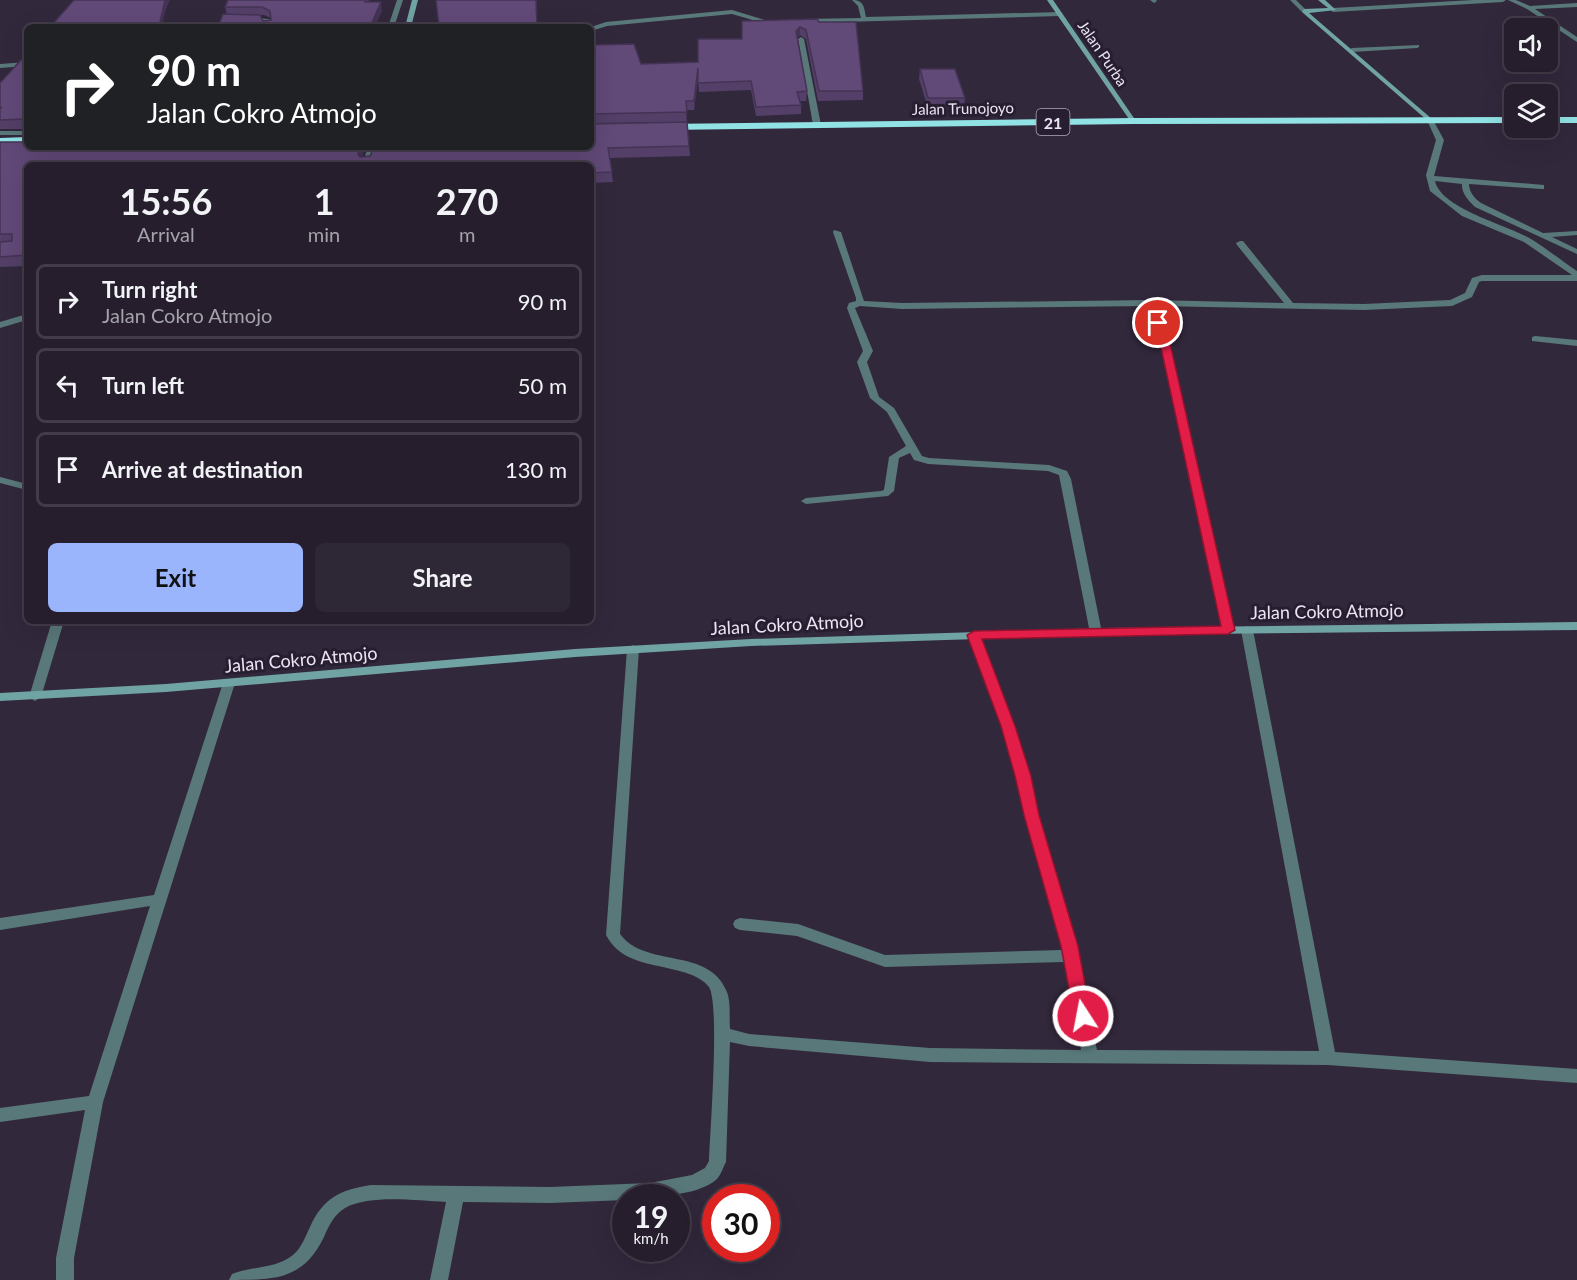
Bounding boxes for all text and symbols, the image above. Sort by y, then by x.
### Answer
street label: Jalan Purba [1074,17,1132,89]
map controls [1504,18,1558,138]
button: sound [1504,18,1558,72]
text: 90 m [147,45,241,95]
icon: right [48,48,126,126]
button: layers [1504,84,1558,138]
text: Jalan Cokro Atmojo [147,96,377,129]
street label: Jalan Trunojoyo [912,98,1014,118]
road number: 21 [1036,109,1070,135]
text: 15:56 [120,179,212,223]
text: 1 [314,179,335,223]
text: 270 [436,179,498,223]
text: Arrival [137,222,195,246]
text: min [308,222,340,246]
text: m [459,222,475,246]
text: Turn right [102,276,197,303]
icon: right [51,285,84,318]
text: 90 m [518,288,567,315]
pin [1132,297,1183,348]
text: Jalan Cokro Atmojo [102,303,272,327]
icon: arrive [1141,306,1174,339]
icon: left [51,369,84,402]
text: Turn left [102,372,184,399]
text: 50 m [518,372,567,399]
icon: arrive [51,453,84,486]
text: Arrive at destination [102,456,303,483]
text: 130 m [505,456,567,483]
button: Exit [48,543,303,612]
button: Share [315,543,570,612]
street label: Jalan Cokro Atmojo [1250,599,1404,623]
street label: Jalan Cokro Atmojo [710,609,864,639]
street label: Jalan Cokro Atmojo [224,641,378,677]
position arrow [1051,984,1115,1048]
speed limit sign: 30 [702,1184,780,1262]
text: 19 [634,1198,668,1234]
text: km/h [633,1229,669,1247]

